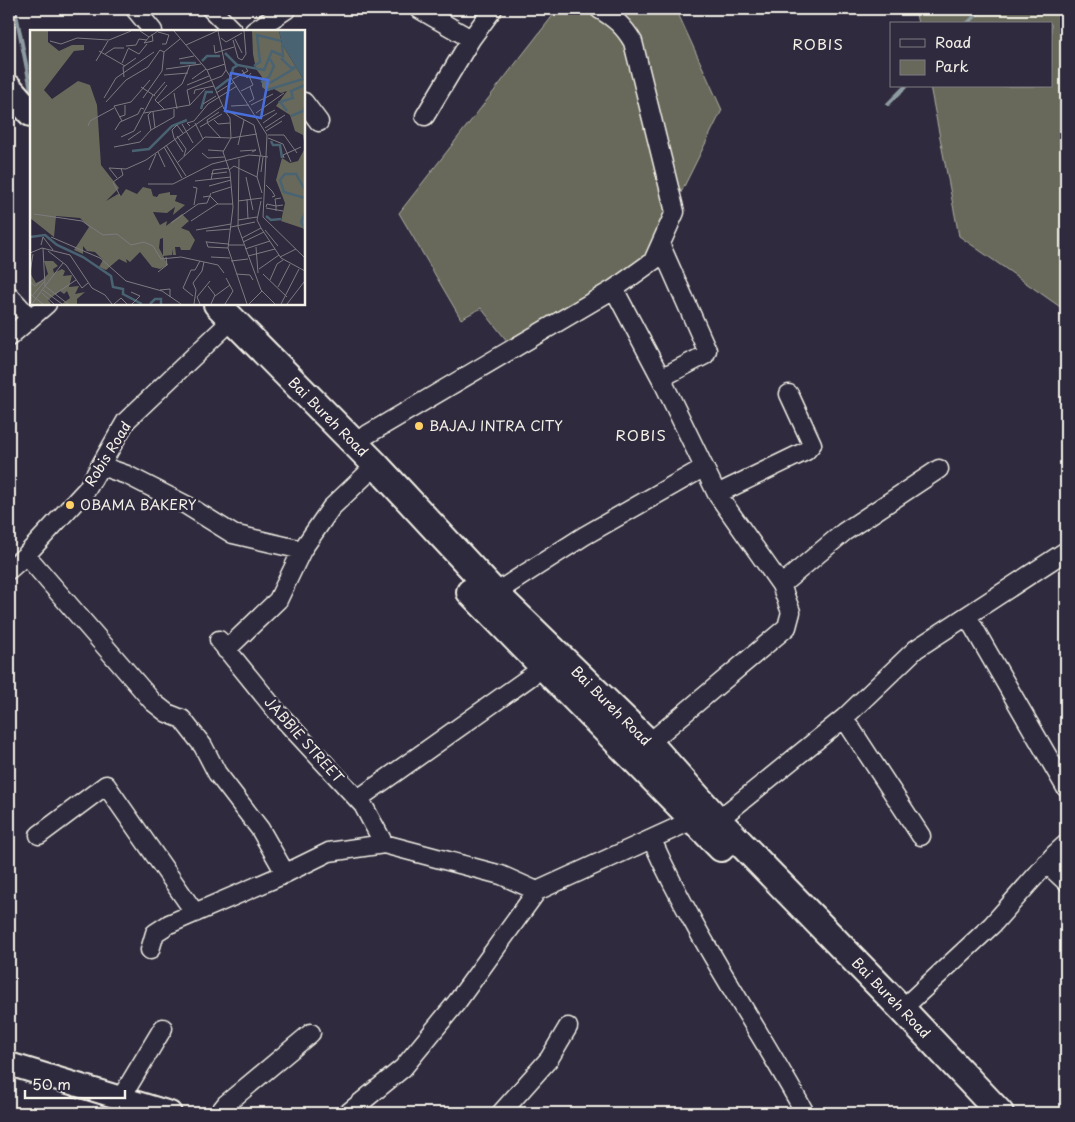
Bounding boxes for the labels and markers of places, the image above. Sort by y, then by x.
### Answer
place label: BAJAJ INTRA CITY [429,415,563,436]
marker: BAJAJ INTRA CITY [413,420,425,432]
place label: OBAMA BAKERY [80,494,197,515]
marker: OBAMA BAKERY [64,499,76,511]

